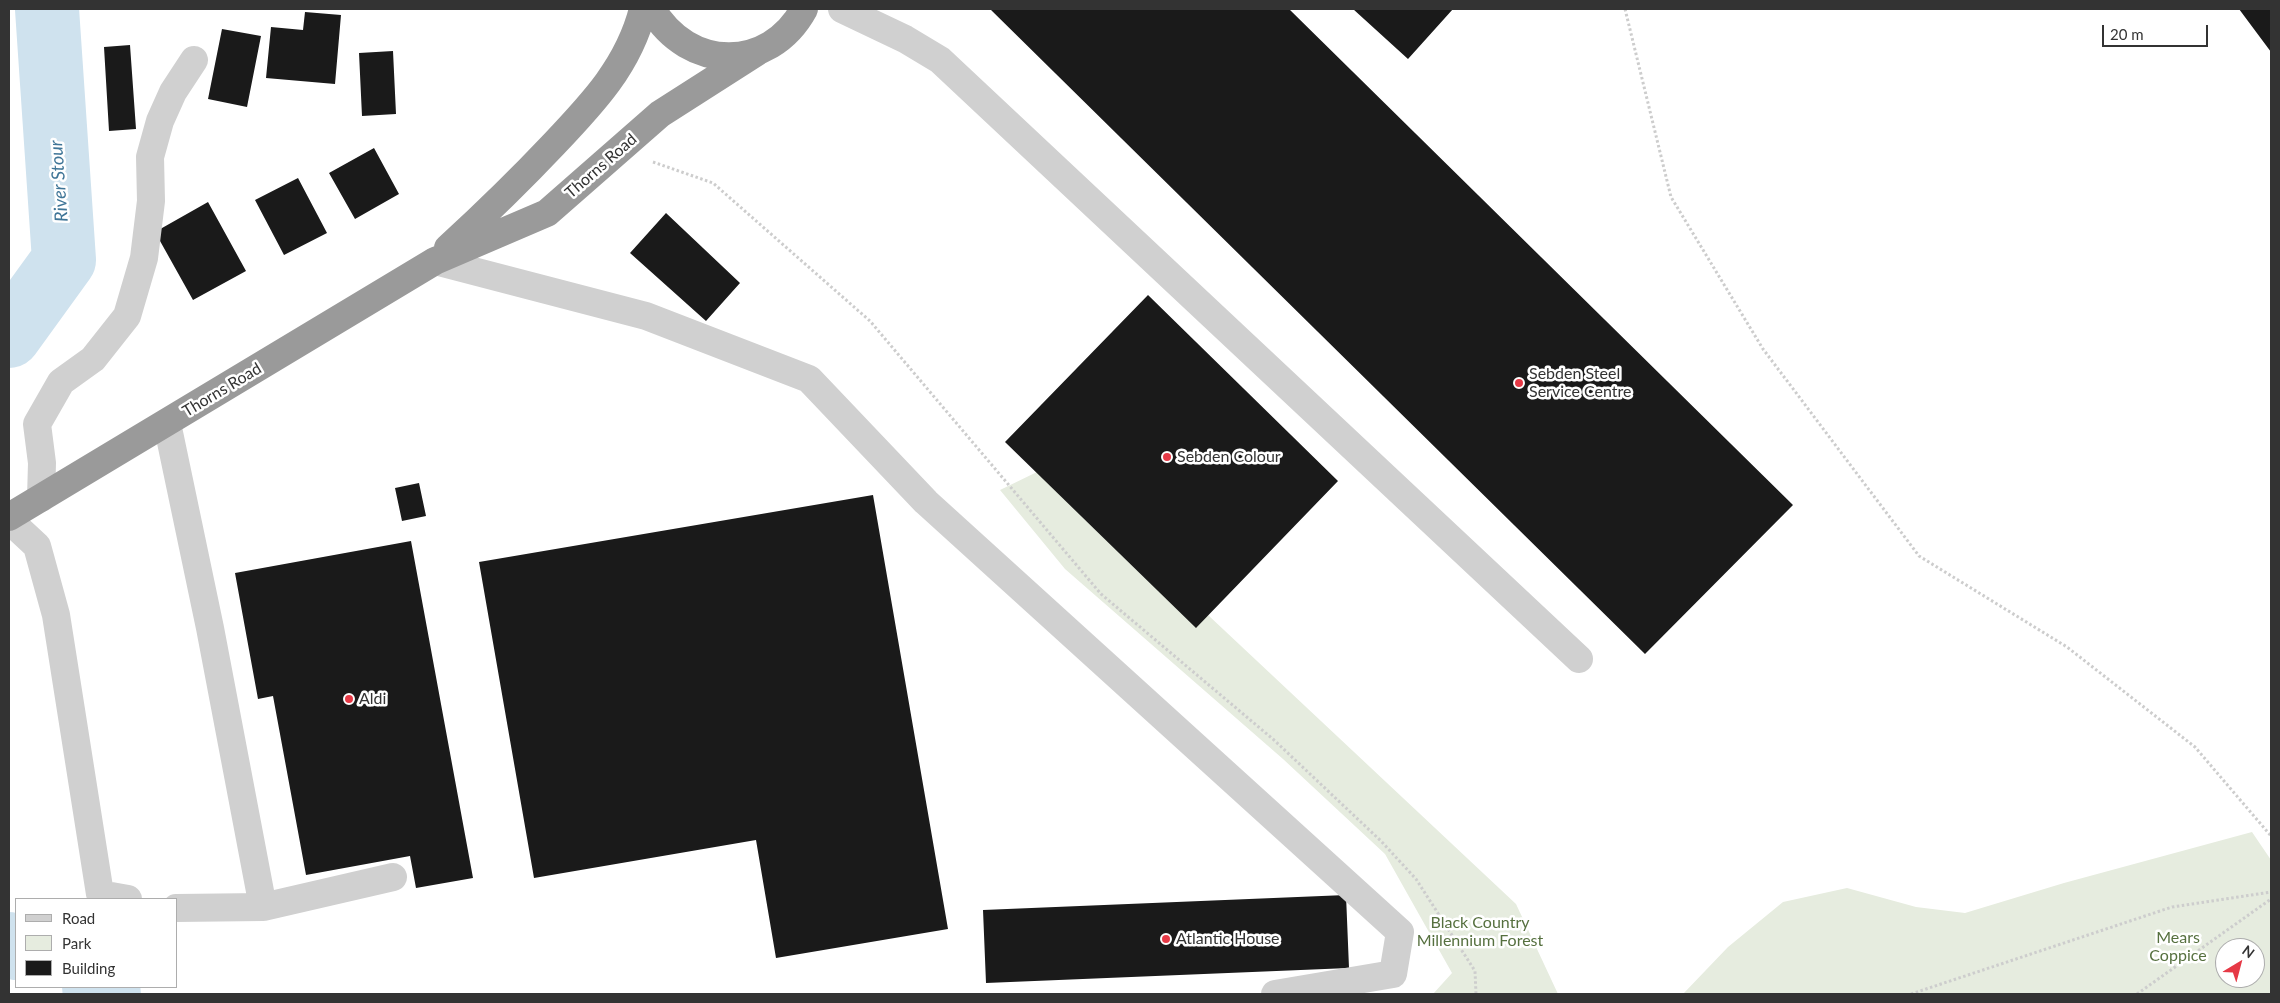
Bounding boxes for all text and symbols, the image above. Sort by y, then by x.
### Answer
scale bar [2105,15,2211,47]
text: 20 m [2110,25,2144,43]
street label: Thorns Road [561,130,641,202]
water label: River Stour [45,139,73,223]
street label: Thorns Road [179,359,265,421]
place label: Sebden Steel Service Centre [1529,364,1632,402]
marker: Sebden Steel Service Centre [1513,377,1525,389]
place label: Sebden Colour [1177,447,1281,467]
marker: Sebden Colour [1161,451,1173,463]
place label: Aldi [359,689,386,709]
marker: Aldi [343,693,355,705]
legend [15,898,178,988]
text: Road [62,909,95,927]
park label: Black Country Millennium Forest [1417,913,1543,951]
park label: Mears Coppice [2149,928,2207,966]
place label: Atlantic House [1176,929,1280,949]
marker: Atlantic House [1160,933,1172,945]
text: Park [62,934,91,952]
north arrow [2215,938,2265,988]
text: N [2239,941,2258,961]
text: Building [62,959,115,977]

